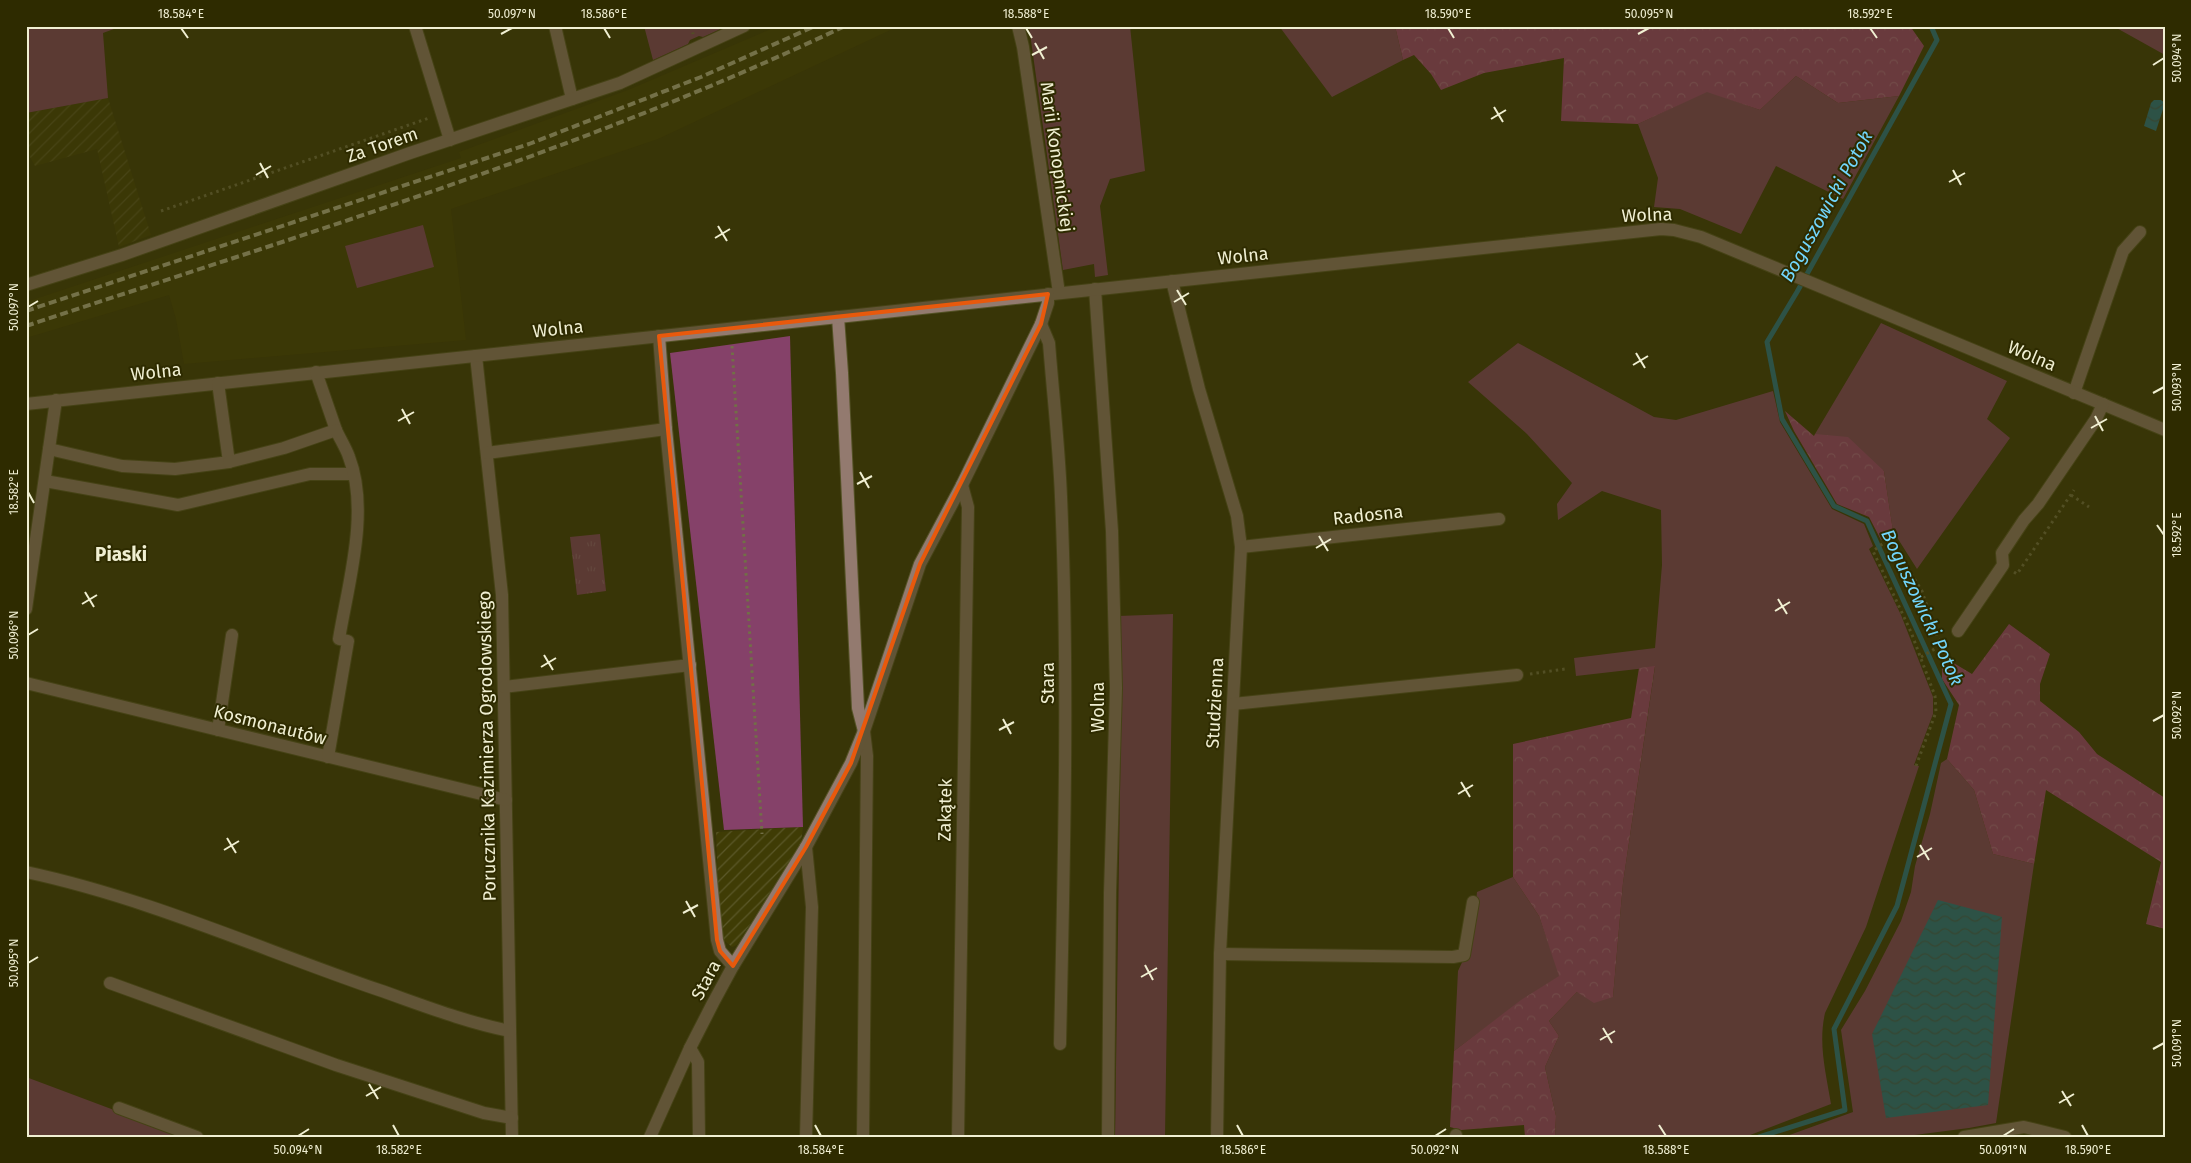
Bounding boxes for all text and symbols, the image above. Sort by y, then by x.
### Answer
text: 18.584°E [158,7,204,21]
text: 50.097°N [488,7,536,21]
text: 18.586°E [581,7,627,21]
text: 18.588°E [1003,7,1049,21]
text: 18.590°E [1425,7,1471,21]
text: 50.095°N [1625,7,1673,21]
text: 18.592°E [1847,7,1893,21]
text: 50.094°N [2170,33,2184,83]
street label: Marii Konopnickiej [1036,80,1078,234]
street label: Za Torem [343,123,421,167]
water label: Boguszowicki Potok [1775,127,1878,286]
street label: Wolna [1621,203,1673,227]
street label: Wolna [1217,242,1269,270]
text: 50.097°N [7,283,21,331]
street label: Wolna [532,315,584,343]
street label: Wolna [2004,336,2060,376]
street label: Wolna [130,358,182,386]
text: 50.093°N [2170,363,2184,411]
text: 18.582°E [7,469,21,515]
street label: Radosna [1332,500,1404,530]
text: 18.592°E [2170,512,2184,558]
water label: Boguszowicki Potok [1876,526,1969,689]
district label: Piaski [95,543,147,566]
street label: Porucznika Kazimierza Ogrodowskiego [473,590,501,902]
text: 50.096°N [7,610,21,660]
street label: Studzienna [1202,657,1228,749]
street label: Stara [1037,662,1059,704]
street label: Wolna [1087,682,1109,732]
text: 50.092°N [2170,691,2184,739]
street label: Kosmonautów [211,700,329,750]
street label: Zakątek [933,778,957,842]
text: 50.095°N [7,939,21,987]
street label: Stara [686,956,726,1004]
text: 50.091°N [2170,1019,2184,1067]
text: 50.094°N [273,1143,323,1157]
text: 18.582°E [376,1143,422,1157]
text: 18.584°E [798,1143,844,1157]
text: 18.586°E [1220,1143,1266,1157]
text: 50.092°N [1411,1143,1459,1157]
text: 18.588°E [1643,1143,1689,1157]
text: 50.091°N [1979,1143,2027,1157]
text: 18.590°E [2065,1143,2111,1157]

